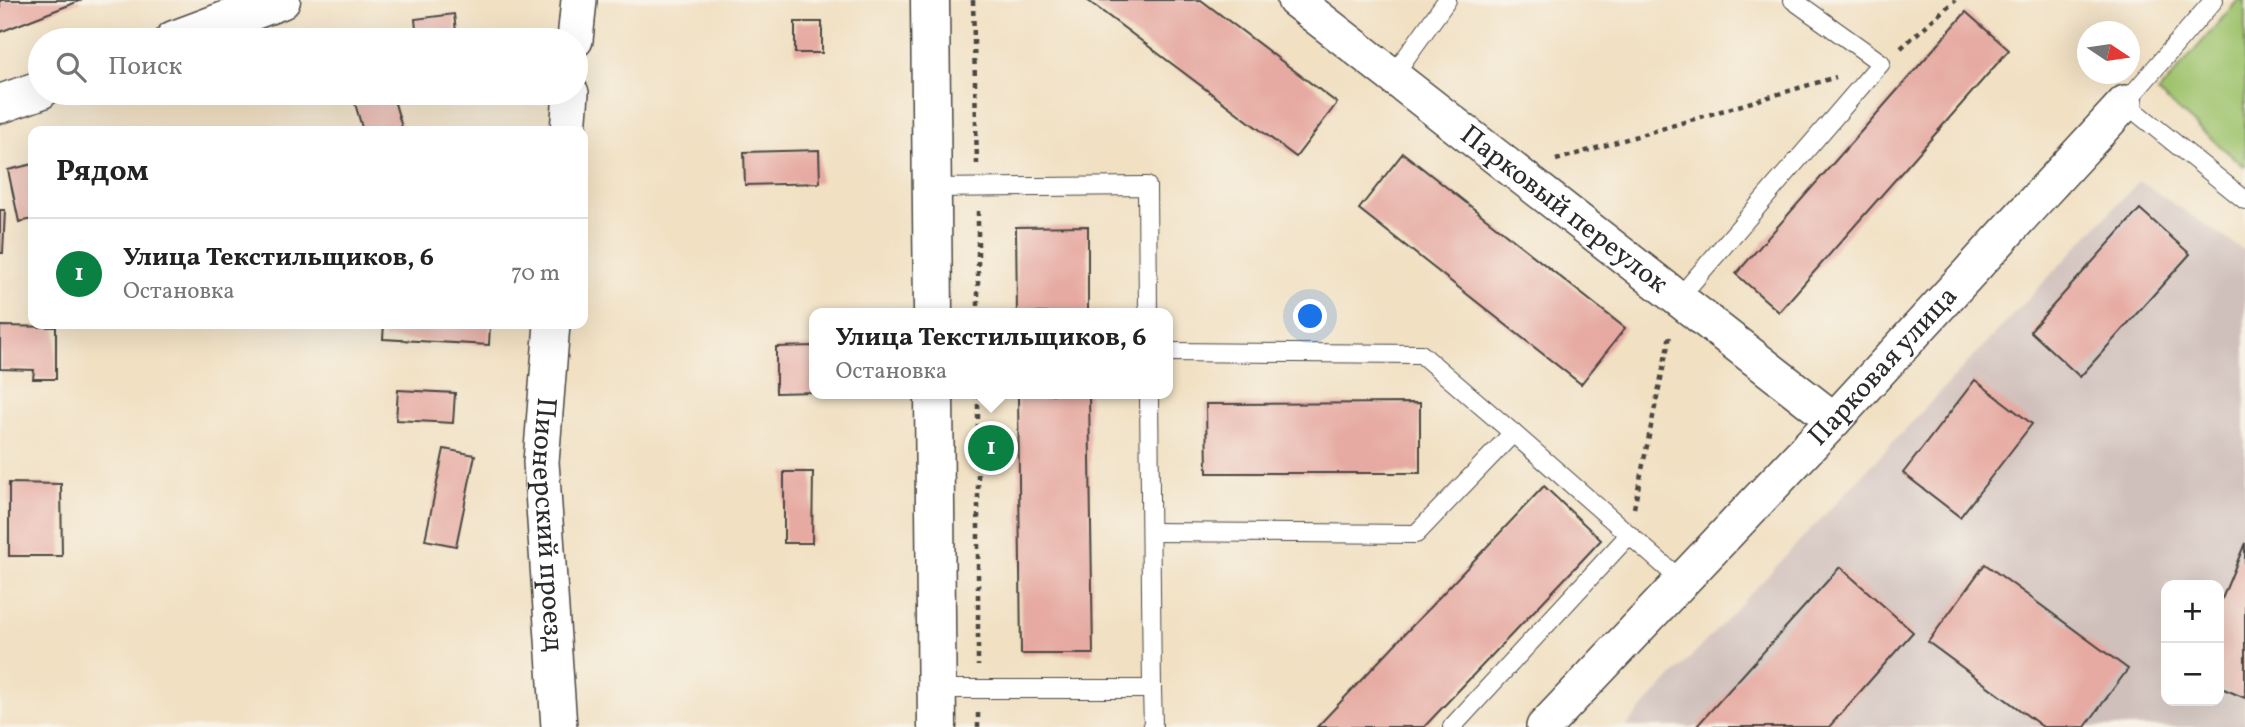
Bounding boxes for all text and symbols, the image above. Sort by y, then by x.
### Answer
north arrow [2077,21,2140,84]
search box [28,28,588,105]
icon: search [52,48,90,86]
text: Поиск [108,49,182,85]
street label: Парковый переулок [1452,116,1676,303]
text: Рядом [56,151,149,193]
text: Улица Текстильщиков, 6 [123,240,434,276]
text: 1 [74,258,84,290]
text: 70 m [511,258,560,290]
text: Остановка [123,276,235,308]
street label: Парковая улица [1799,278,1967,455]
your location [1293,299,1327,333]
popup [809,308,1173,399]
text: Улица Текстильщиков, 6 [835,320,1147,356]
text: Остановка [835,356,947,388]
street label: Пионерский проезд [521,396,573,653]
pin: 1 [968,422,1014,474]
map controls [2161,580,2224,706]
button: + [2161,580,2224,643]
button: − [2161,643,2224,706]

